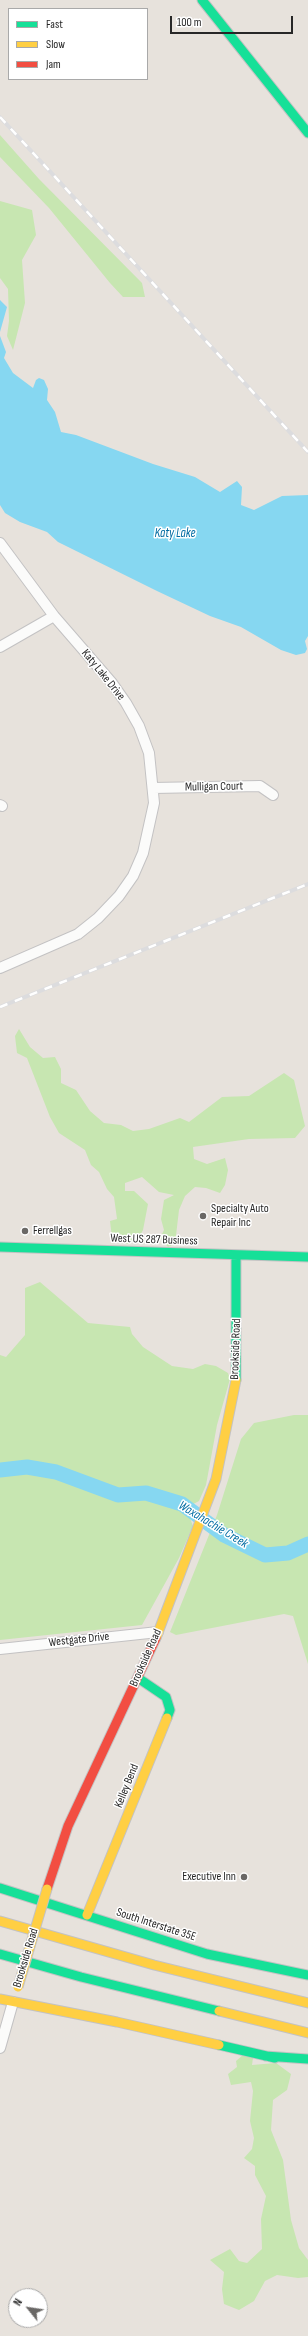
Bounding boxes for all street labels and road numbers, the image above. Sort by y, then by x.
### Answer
street label: Katy Lake Drive [78,647,128,703]
street label: Mulligan Court [185,779,243,795]
street label: West US 287 Business [110,1231,198,1249]
street label: Brookside Road [228,1318,244,1380]
street label: Brookside Road [127,1627,165,1689]
street label: Westgate Drive [48,1630,110,1650]
street label: Kelley Bend [112,1762,142,1810]
street label: South Interstate 35E [114,1905,198,1945]
street label: Brookside Road [10,1927,42,1989]

